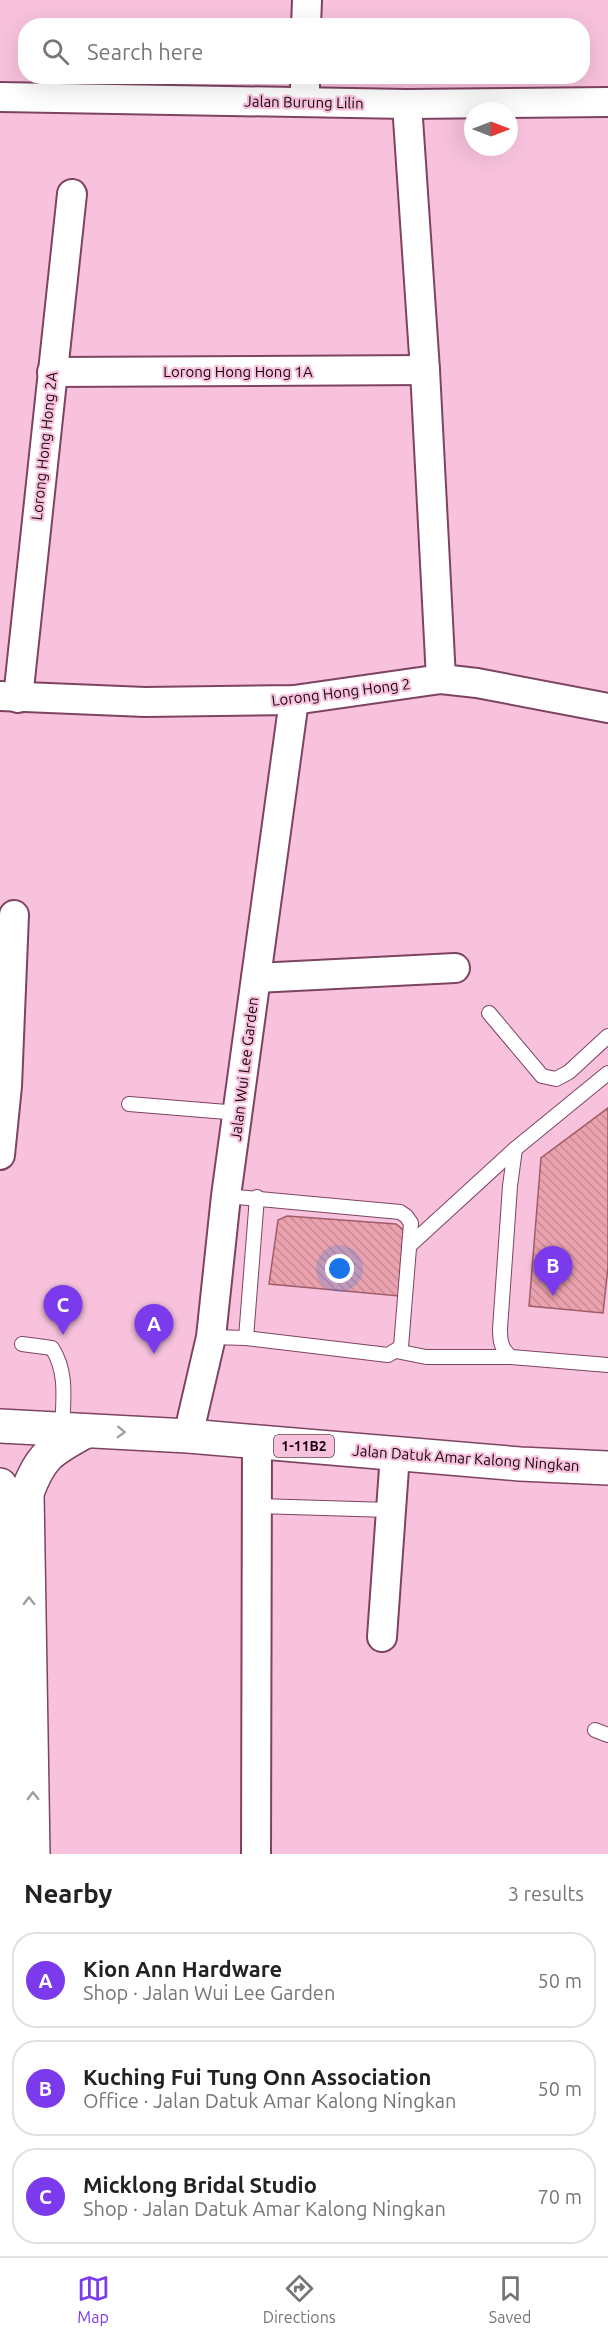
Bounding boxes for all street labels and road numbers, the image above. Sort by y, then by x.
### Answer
street label: Jalan Burung Lilin [244,92,364,112]
street label: Lorong Hong Hong 1A [163,363,313,380]
street label: Lorong Hong Hong 2A [28,371,60,521]
street label: Lorong Hong Hong 2 [271,675,411,709]
street label: Jalan Wui Lee Garden [227,996,261,1142]
road number: 1-11B2 [274,1435,334,1457]
street label: Jalan Datuk Amar Kalong Ningkan [352,1442,580,1474]

